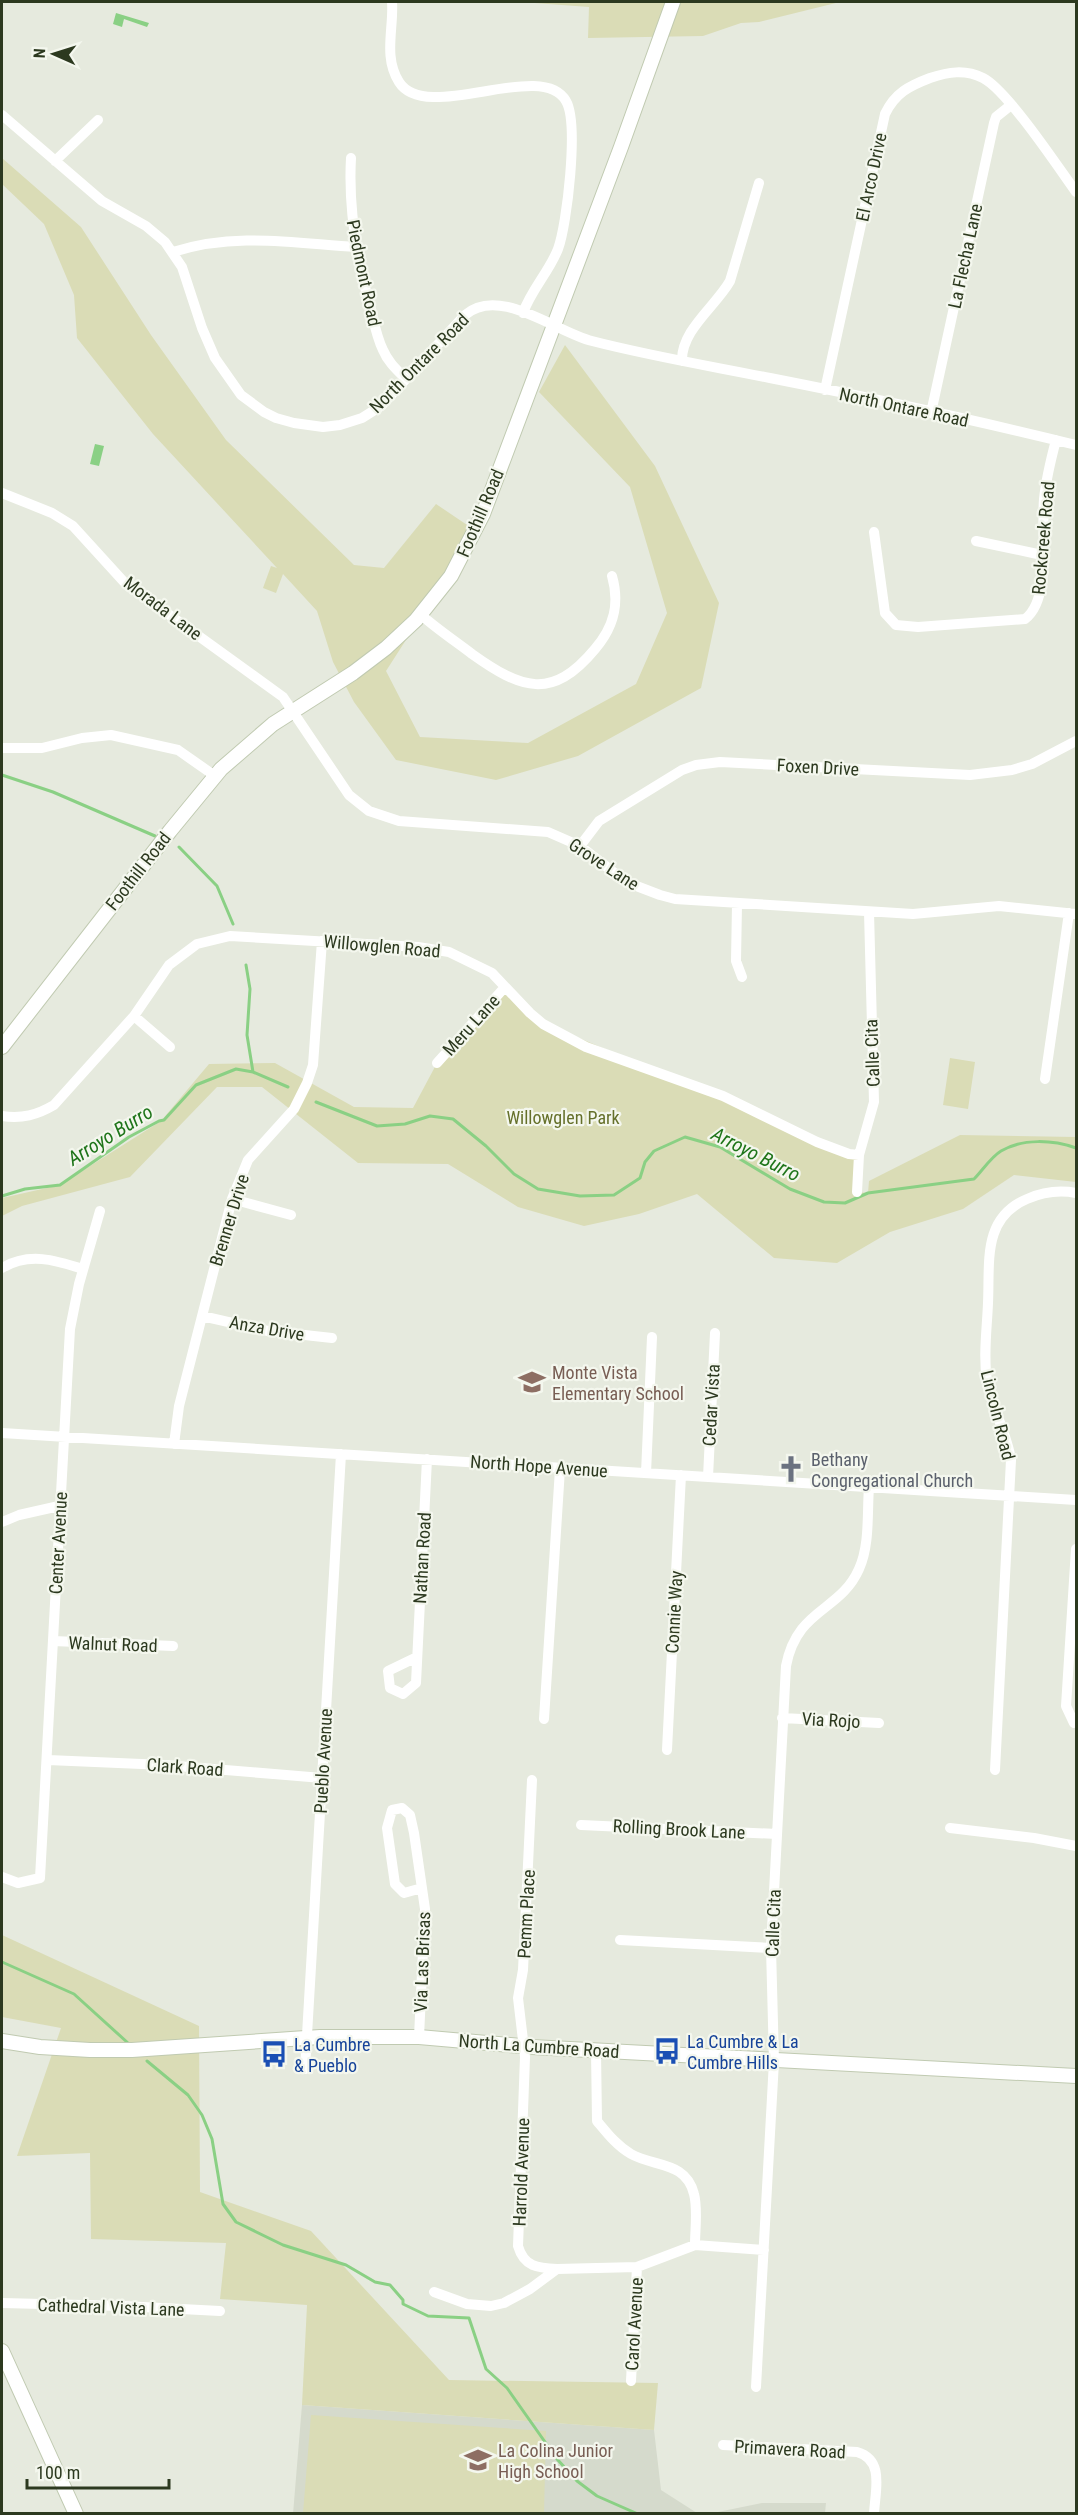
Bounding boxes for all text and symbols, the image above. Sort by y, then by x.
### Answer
north arrow [24,24,84,84]
text: N [30,48,49,59]
street label: El Arco Drive [851,131,891,223]
street label: La Flecha Lane [944,202,986,310]
street label: Piedmont Road [342,218,386,328]
street label: North Ontare Road [365,309,473,417]
street label: North Ontare Road [837,383,971,431]
street label: Foothill Road [452,466,508,560]
street label: Rockcreek Road [1028,480,1058,596]
street label: Morada Lane [120,572,206,644]
street label: Foxen Drive [776,754,860,780]
street label: Foothill Road [101,828,175,914]
street label: Grove Lane [565,834,643,894]
street label: Willowglen Road [323,930,441,962]
street label: Meru Lane [438,990,504,1060]
street label: Calle Cita [860,1019,884,1087]
water label: Arroyo Burro [62,1099,157,1171]
park label: Willowglen Park [506,1107,620,1128]
water label: Arroyo Burro [707,1121,804,1186]
street label: Brenner Drive [205,1172,253,1268]
street label: Anza Drive [228,1311,306,1345]
place label: Monte Vista Elementary School [552,1362,684,1404]
street label: Cedar Vista [698,1363,724,1447]
school or university icon: Monte Vista Elementary School [517,1367,547,1397]
street label: Lincoln Road [977,1368,1019,1462]
place label: Bethany Congregational Church [811,1449,973,1491]
street label: North Hope Avenue [470,1451,608,1481]
church icon: Bethany Congregational Church [776,1454,806,1484]
street label: Center Avenue [45,1491,71,1595]
street label: Nathan Road [409,1512,435,1604]
street label: Connie Way [661,1570,687,1654]
street label: Walnut Road [68,1632,158,1656]
street label: Pueblo Avenue [310,1708,336,1814]
street label: Via Rojo [801,1708,861,1732]
street label: Clark Road [146,1754,224,1780]
street label: Rolling Brook Lane [612,1815,746,1843]
street label: Pemm Place [513,1869,539,1959]
street label: Calle Cita [761,1889,785,1957]
street label: Via Las Brisas [410,1911,434,2013]
street label: North La Cumbre Road [458,2030,620,2062]
place label: La Cumbre & La Cumbre Hills [687,2031,799,2073]
place label: La Cumbre & Pueblo [294,2034,370,2076]
bus stop icon: La Cumbre & La Cumbre Hills [652,2036,682,2066]
bus stop icon: La Cumbre & Pueblo [259,2039,289,2069]
street label: Harrold Avenue [509,2117,533,2227]
street label: Carol Avenue [621,2277,647,2371]
street label: Cathedral Vista Lane [37,2294,185,2320]
street label: Primavera Road [734,2436,846,2462]
place label: La Colina Junior High School [498,2440,614,2482]
school or university icon: La Colina Junior High School [463,2445,493,2475]
scale bar [27,2452,170,2490]
text: 100 m [36,2462,80,2483]

